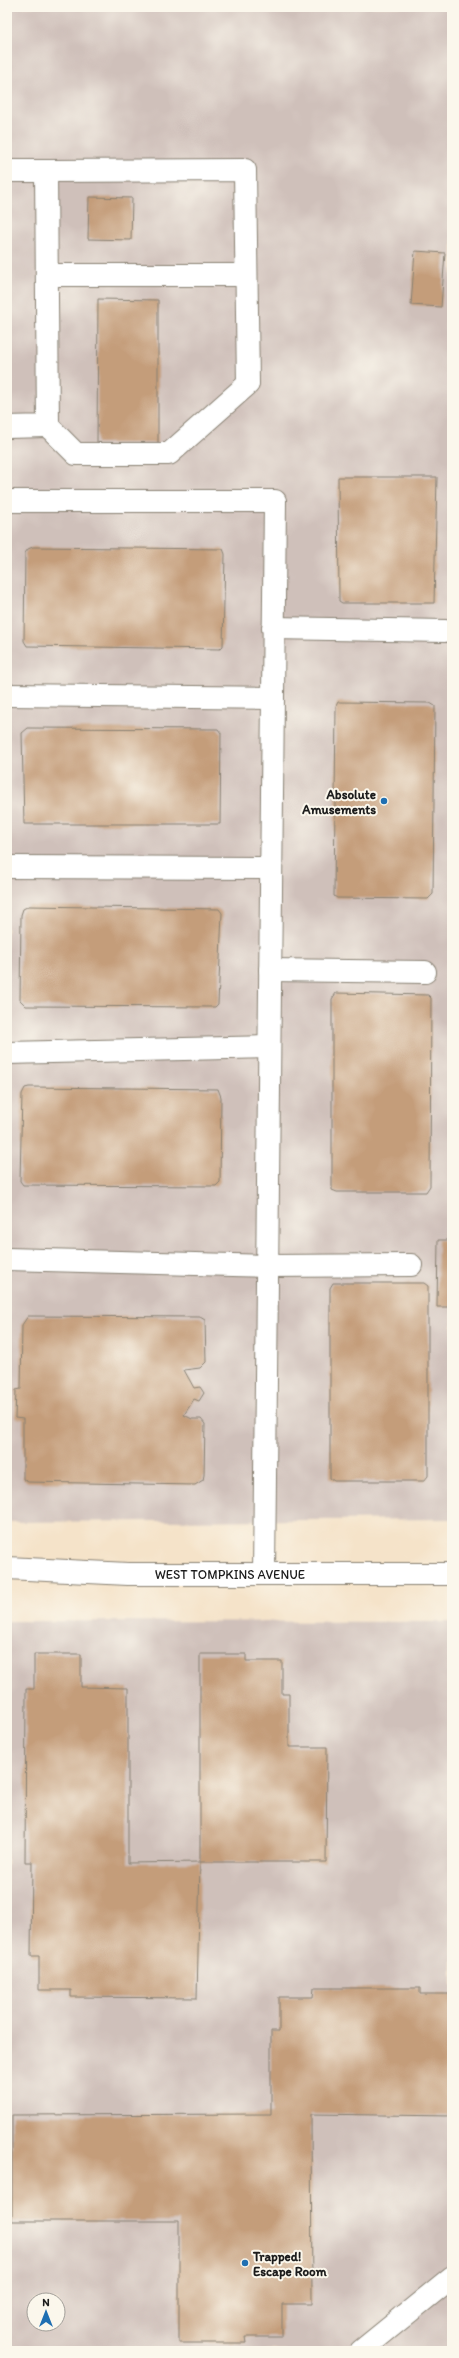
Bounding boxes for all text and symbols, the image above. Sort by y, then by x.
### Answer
place label: Absolute Amusements [301,787,376,817]
marker: Absolute Amusements [379,796,389,806]
street label: WEST TOMPKINS AVENUE [155,1567,305,1582]
place label: Trapped! Escape Room [252,2249,327,2280]
marker: Trapped! Escape Room [240,2258,250,2268]
north arrow [26,2292,66,2332]
text: N [42,2296,50,2309]

